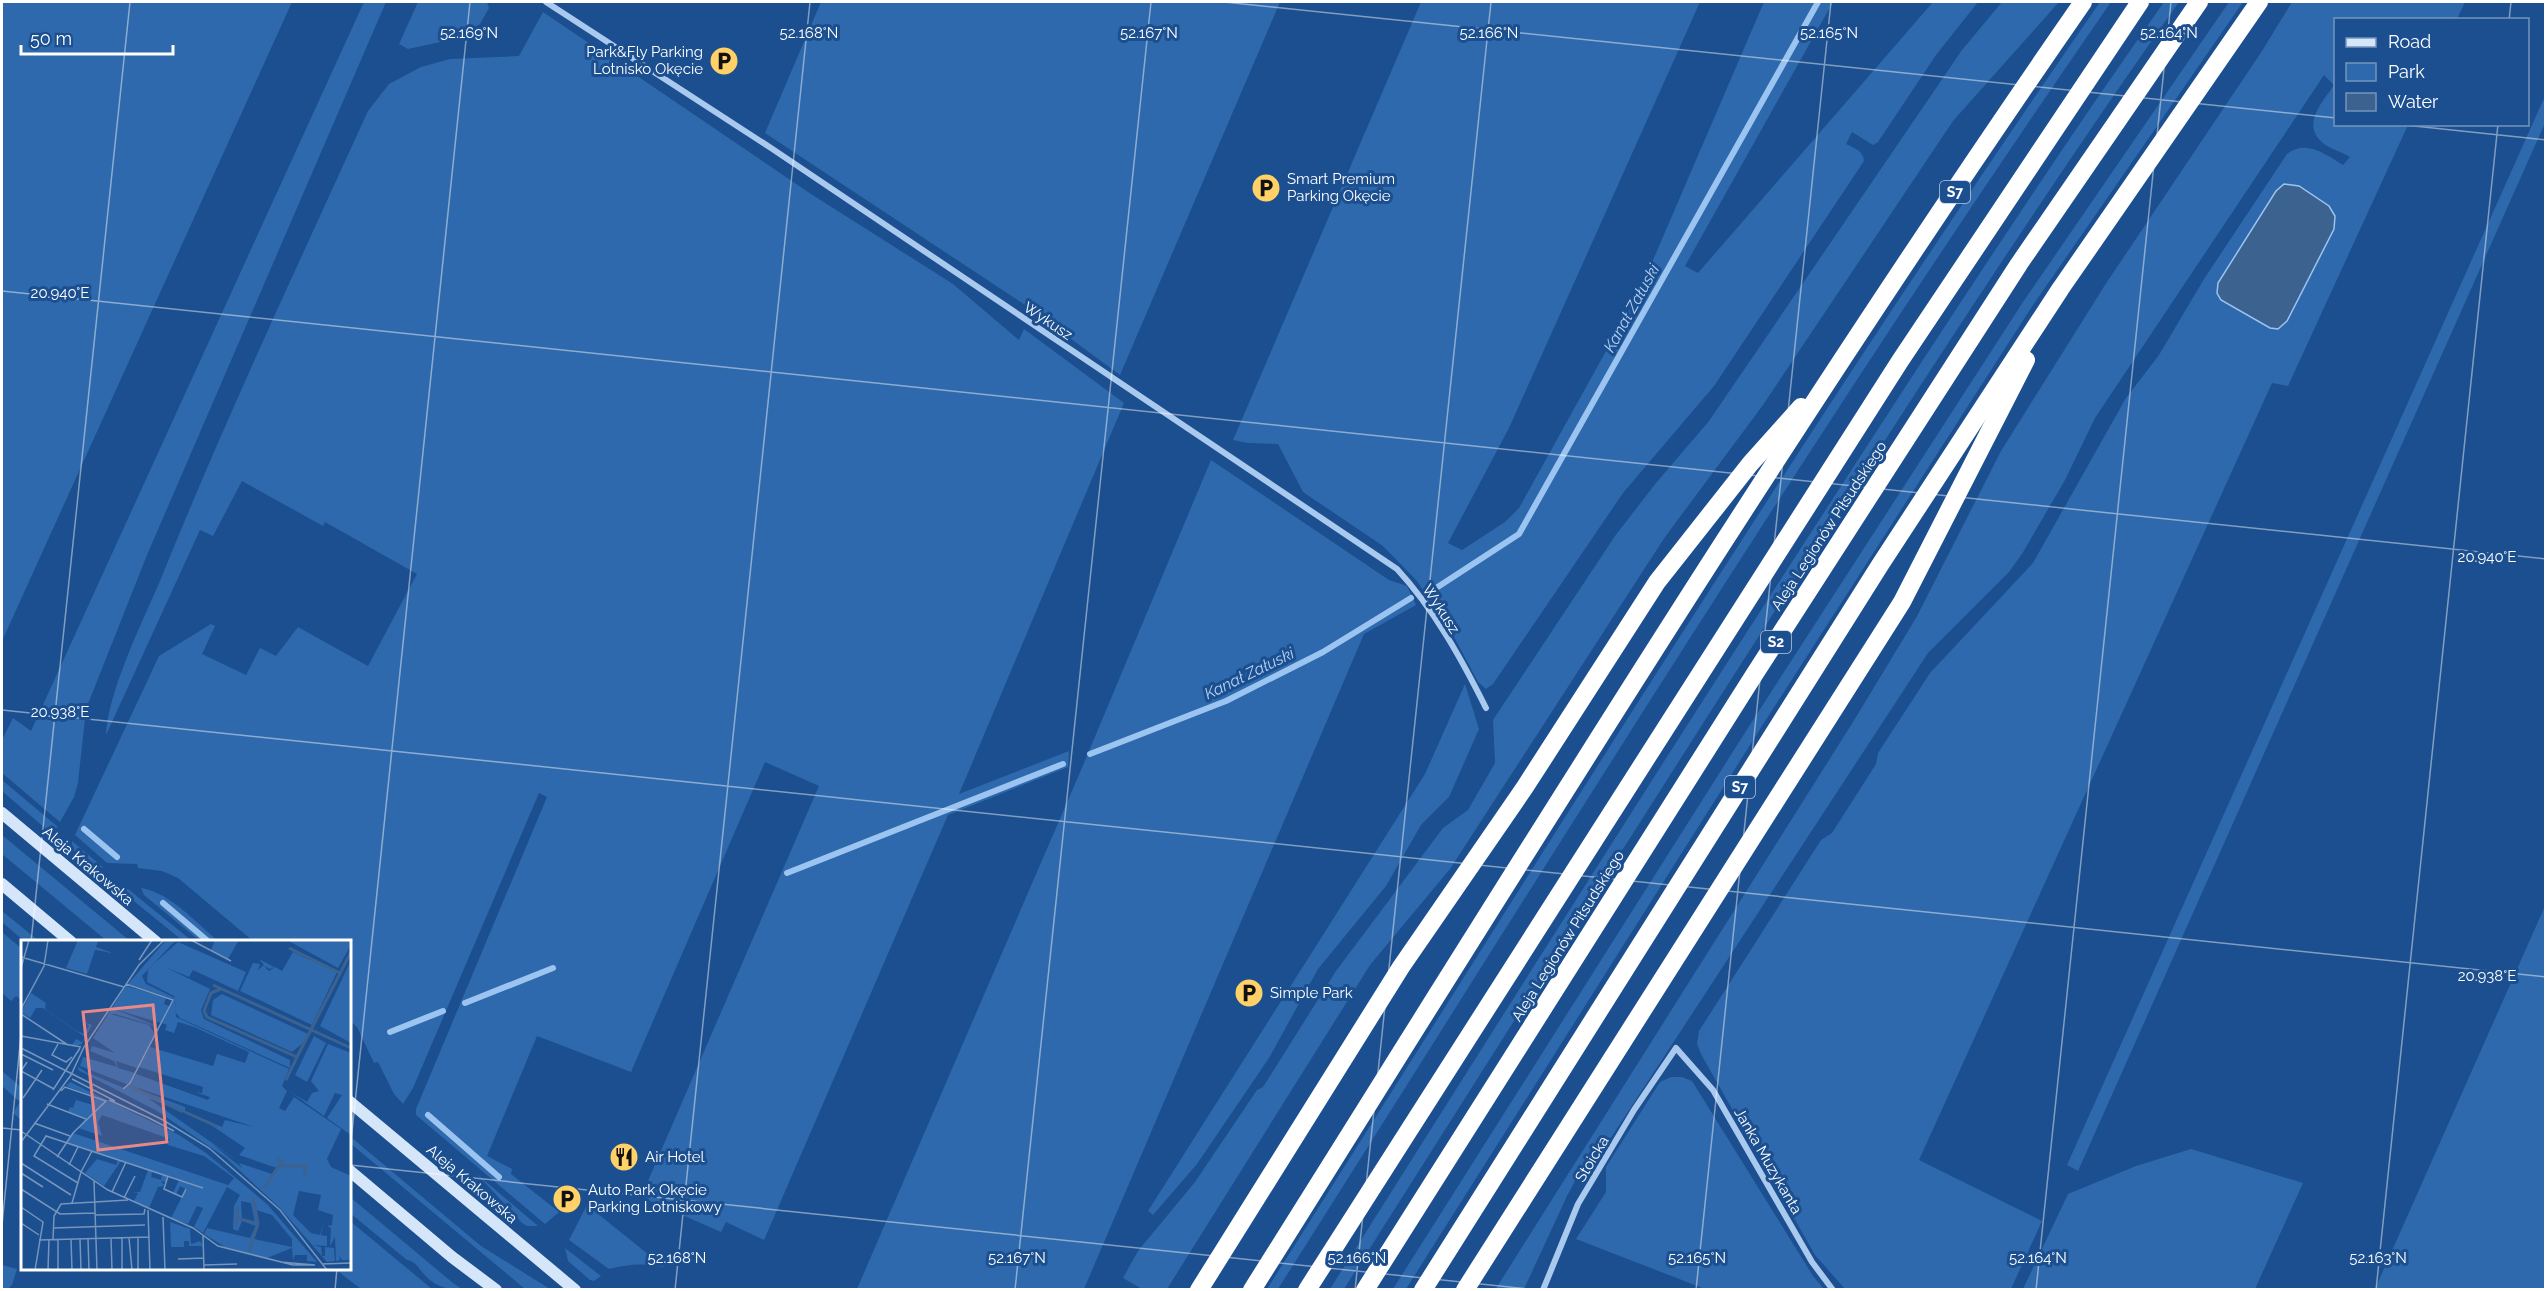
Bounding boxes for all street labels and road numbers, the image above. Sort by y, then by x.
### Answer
road number: S7 [1940,181,1970,203]
street label: Wykusz [1020,298,1076,344]
street label: Aleja Legionów Piłsudskiego [1767,438,1891,614]
street label: Wykusz [1418,581,1464,637]
road number: S2 [1761,631,1791,653]
road number: S7 [1725,776,1755,798]
street label: Aleja Krakowska [39,823,137,909]
street label: Aleja Legionów Piłsudskiego [1508,847,1628,1025]
street label: Janka Muzykanta [1730,1105,1806,1217]
street label: Stoicka [1571,1133,1613,1185]
street label: Aleja Krakowska [423,1141,521,1227]

